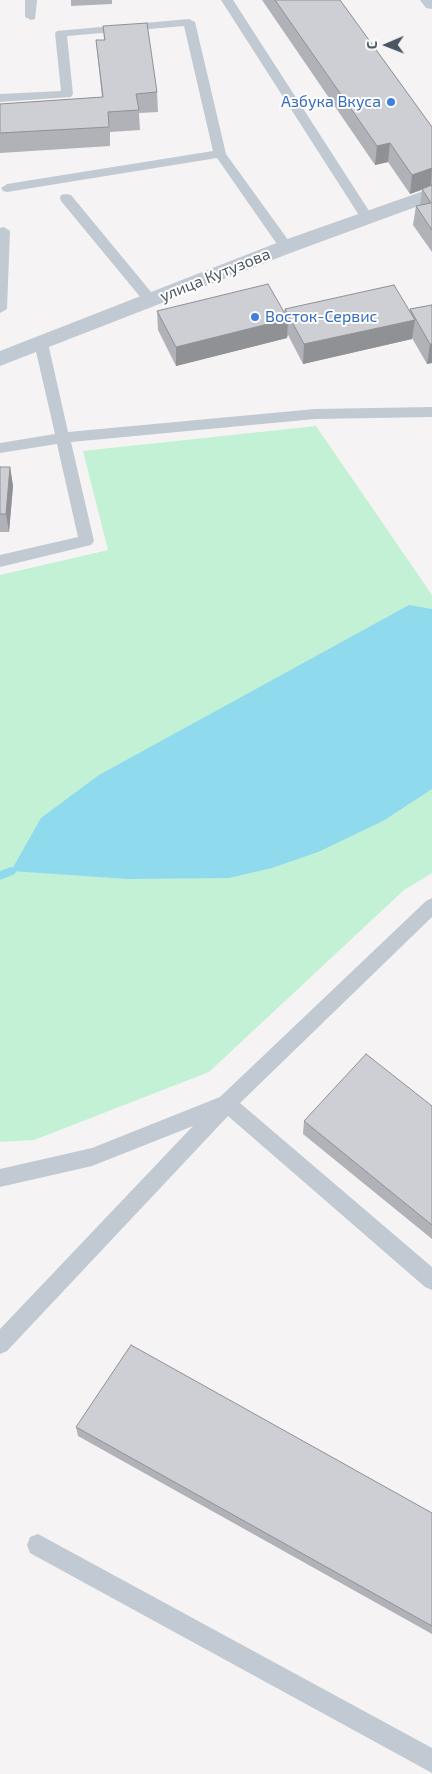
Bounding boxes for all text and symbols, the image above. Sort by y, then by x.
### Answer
north arrow [362,20,412,70]
text: С [363,41,380,50]
place label: Азбука Вкуса [281,92,381,112]
marker: Азбука Вкуса [385,96,397,108]
street label: улица Кутузова [157,244,273,306]
place label: Восток-Сервис [265,307,377,327]
marker: Восток-Сервис [249,311,261,323]

